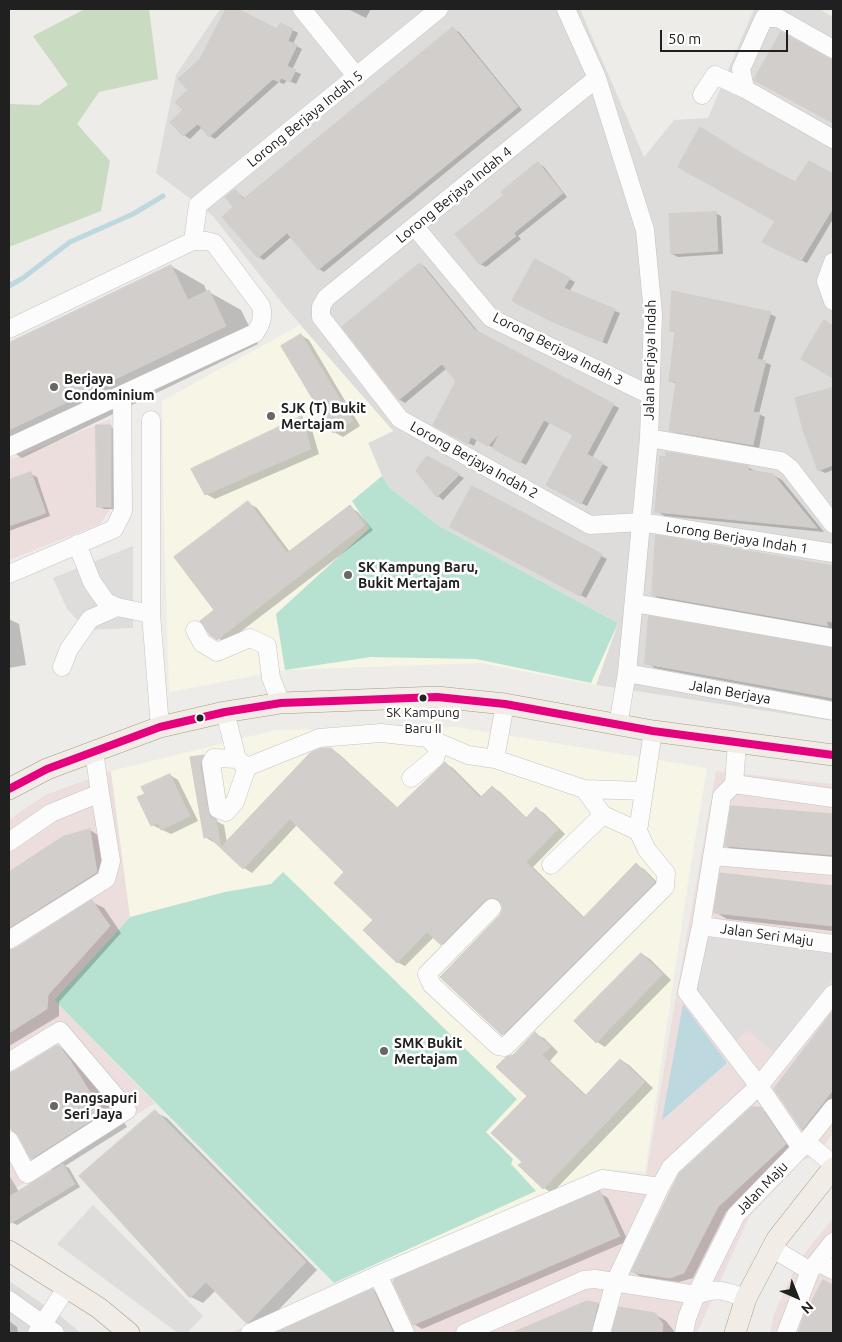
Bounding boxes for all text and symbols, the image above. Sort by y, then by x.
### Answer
scale bar [662,20,790,52]
text: 50 m [668,30,701,47]
street label: Lorong Berjaya Indah 5 [244,67,366,171]
street label: Lorong Berjaya Indah 4 [393,143,515,247]
street label: Jalan Berjaya Indah [641,299,659,421]
street label: Lorong Berjaya Indah 3 [490,309,626,389]
place label: Berjaya Condominium [64,371,155,404]
marker: Berjaya Condominium [48,381,60,393]
place label: SJK (T) Bukit Mertajam [281,400,366,432]
marker: SJK (T) Bukit Mertajam [265,410,277,422]
street label: Lorong Berjaya Indah 2 [407,418,541,502]
street label: Lorong Berjaya Indah 1 [665,518,809,558]
place label: SK Kampung Baru, Bukit Mertajam [358,559,478,592]
marker: SK Kampung Baru, Bukit Mertajam [342,569,354,581]
street label: Jalan Berjaya [688,677,772,707]
marker: SK Kampung Baru II [418,693,428,703]
place label: SK Kampung Baru II [386,705,460,736]
unlabelled marker [195,713,205,723]
street label: Jalan Seri Maju [719,920,815,950]
place label: SMK Bukit Mertajam [394,1035,462,1068]
marker: SMK Bukit Mertajam [378,1045,390,1057]
place label: Pangsapuri Seri Jaya [64,1090,137,1122]
marker: Pangsapuri Seri Jaya [48,1100,60,1112]
street label: Jalan Maju [733,1158,791,1218]
north arrow [772,1272,822,1322]
text: N [798,1298,817,1317]

